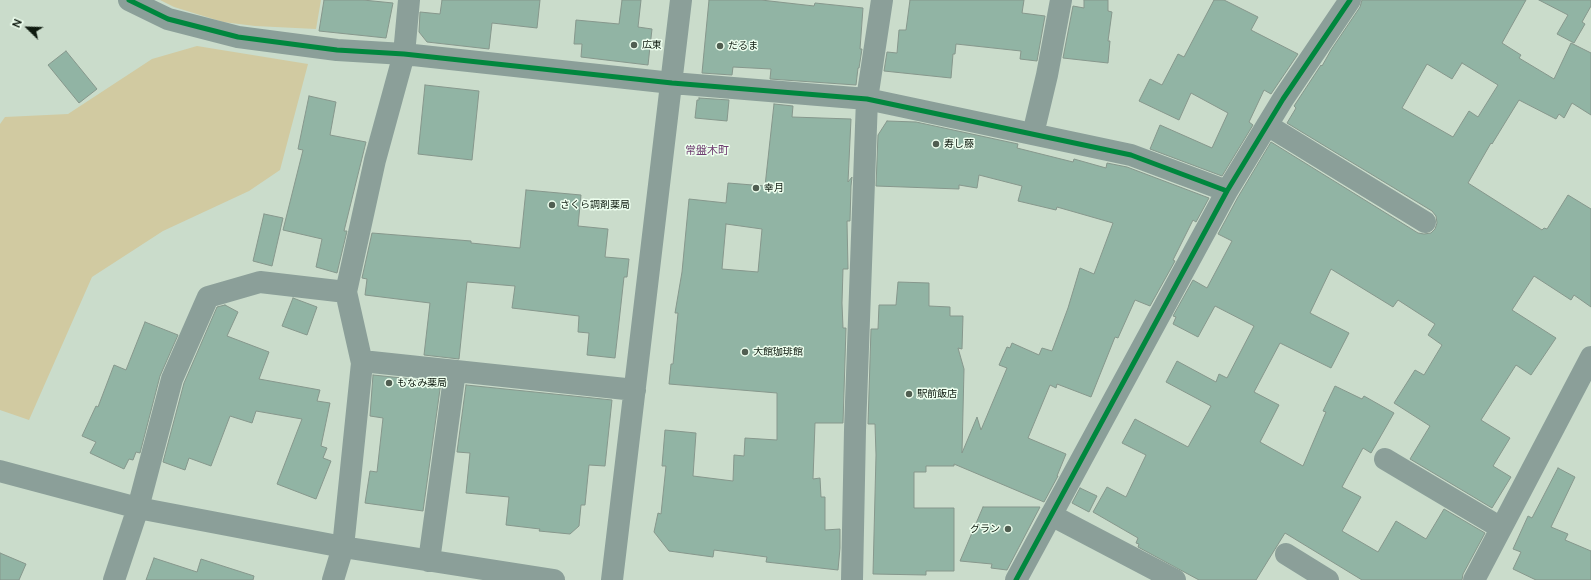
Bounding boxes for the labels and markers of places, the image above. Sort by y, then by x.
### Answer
place label: 広東 [642,39,662,51]
marker: 広東 [629,40,639,50]
place label: だるま [728,40,758,52]
marker: だるま [715,41,725,51]
place label: 寿し藤 [944,138,974,150]
marker: 寿し藤 [931,139,941,149]
place label: 幸月 [764,182,784,194]
marker: 幸月 [751,183,761,193]
place label: さくら調剤薬局 [560,199,630,211]
marker: さくら調剤薬局 [547,200,557,210]
place label: 大館珈琲館 [753,346,803,358]
marker: 大館珈琲館 [740,347,750,357]
place label: もなみ薬局 [397,377,447,389]
marker: もなみ薬局 [384,378,394,388]
place label: 駅前飯店 [917,388,957,400]
marker: 駅前飯店 [904,389,914,399]
place label: グラン [970,523,1000,535]
marker: グラン [1003,524,1013,534]

